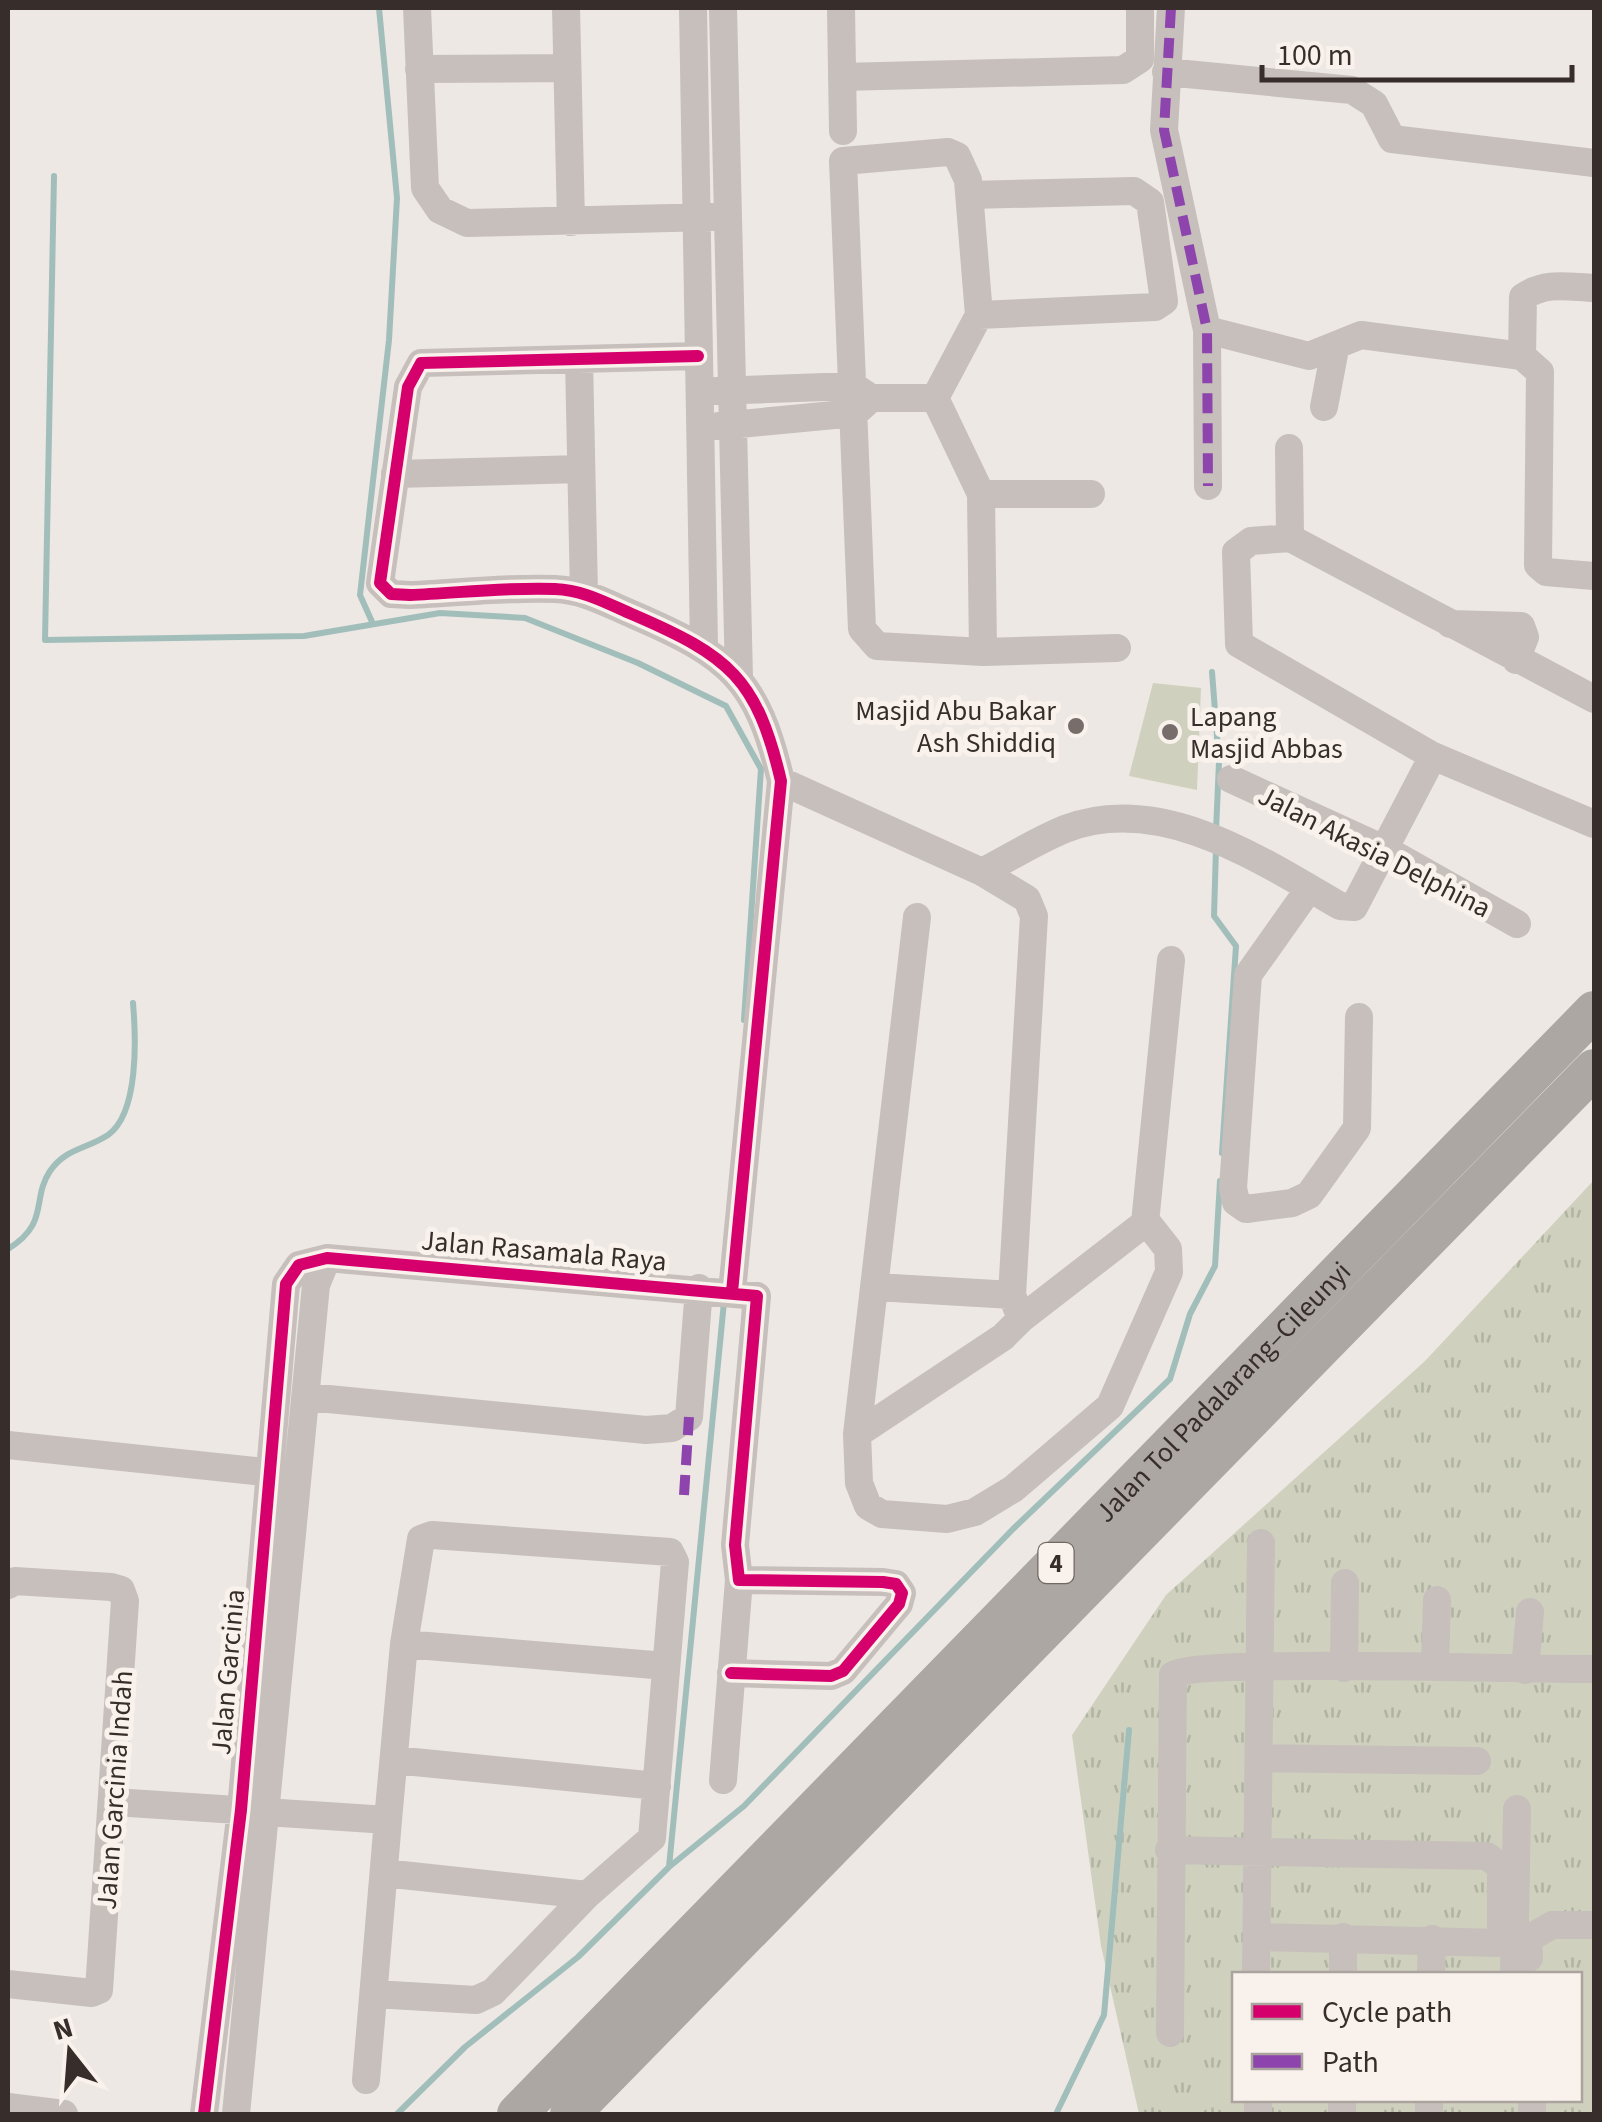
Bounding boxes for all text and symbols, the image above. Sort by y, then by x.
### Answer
scale bar [1262,20,1572,82]
text: 100 m [1277,34,1353,77]
place label: Masjid Abu Bakar Ash Shiddiq [855,691,1056,763]
place label: Lapang Masjid Abbas [1190,697,1343,769]
marker: Masjid Abu Bakar Ash Shiddiq [1065,715,1087,737]
marker: Lapang Masjid Abbas [1159,721,1181,743]
street label: Jalan Akasia Delphina [1251,776,1498,928]
street label: Jalan Rasamala Raya [420,1220,668,1282]
street label: Jalan Tol Padalarang–Cileunyi [1086,1252,1360,1532]
road number: 4 [1038,1543,1074,1583]
street label: Jalan Garcinia [201,1587,255,1757]
street label: Jalan Garcinia Indah [87,1669,143,1911]
legend [1232,1972,1582,2102]
text: Cycle path [1322,1991,1452,2034]
north arrow [20,2002,120,2102]
text: N [48,2007,78,2051]
text: Path [1322,2041,1379,2084]

